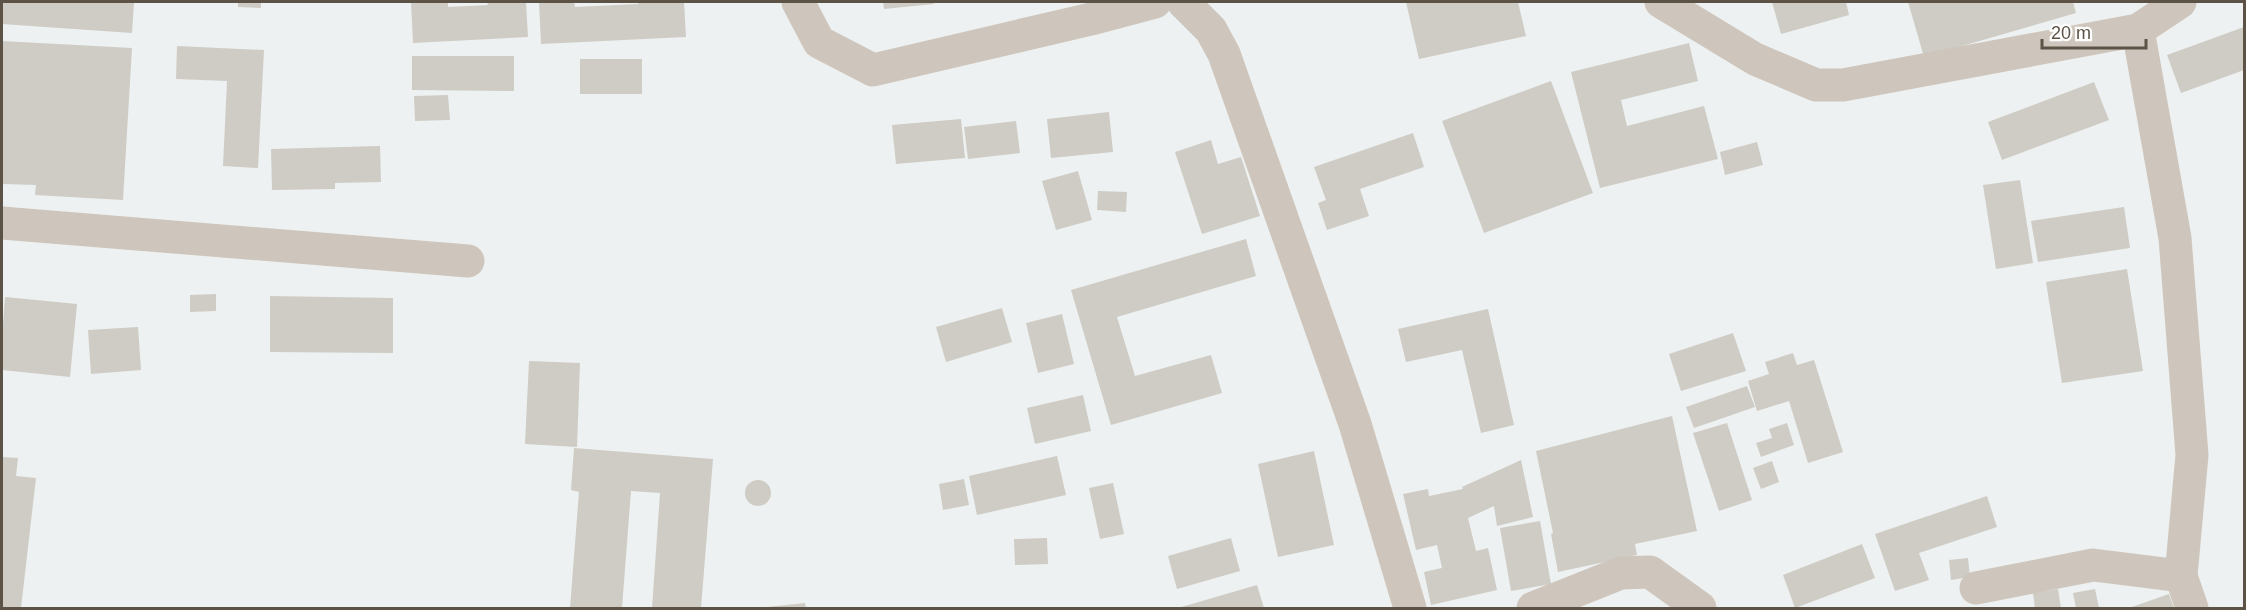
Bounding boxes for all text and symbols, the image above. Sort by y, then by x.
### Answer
scale bar [2042,12,2146,50]
text: 20 m [2051,23,2091,43]

